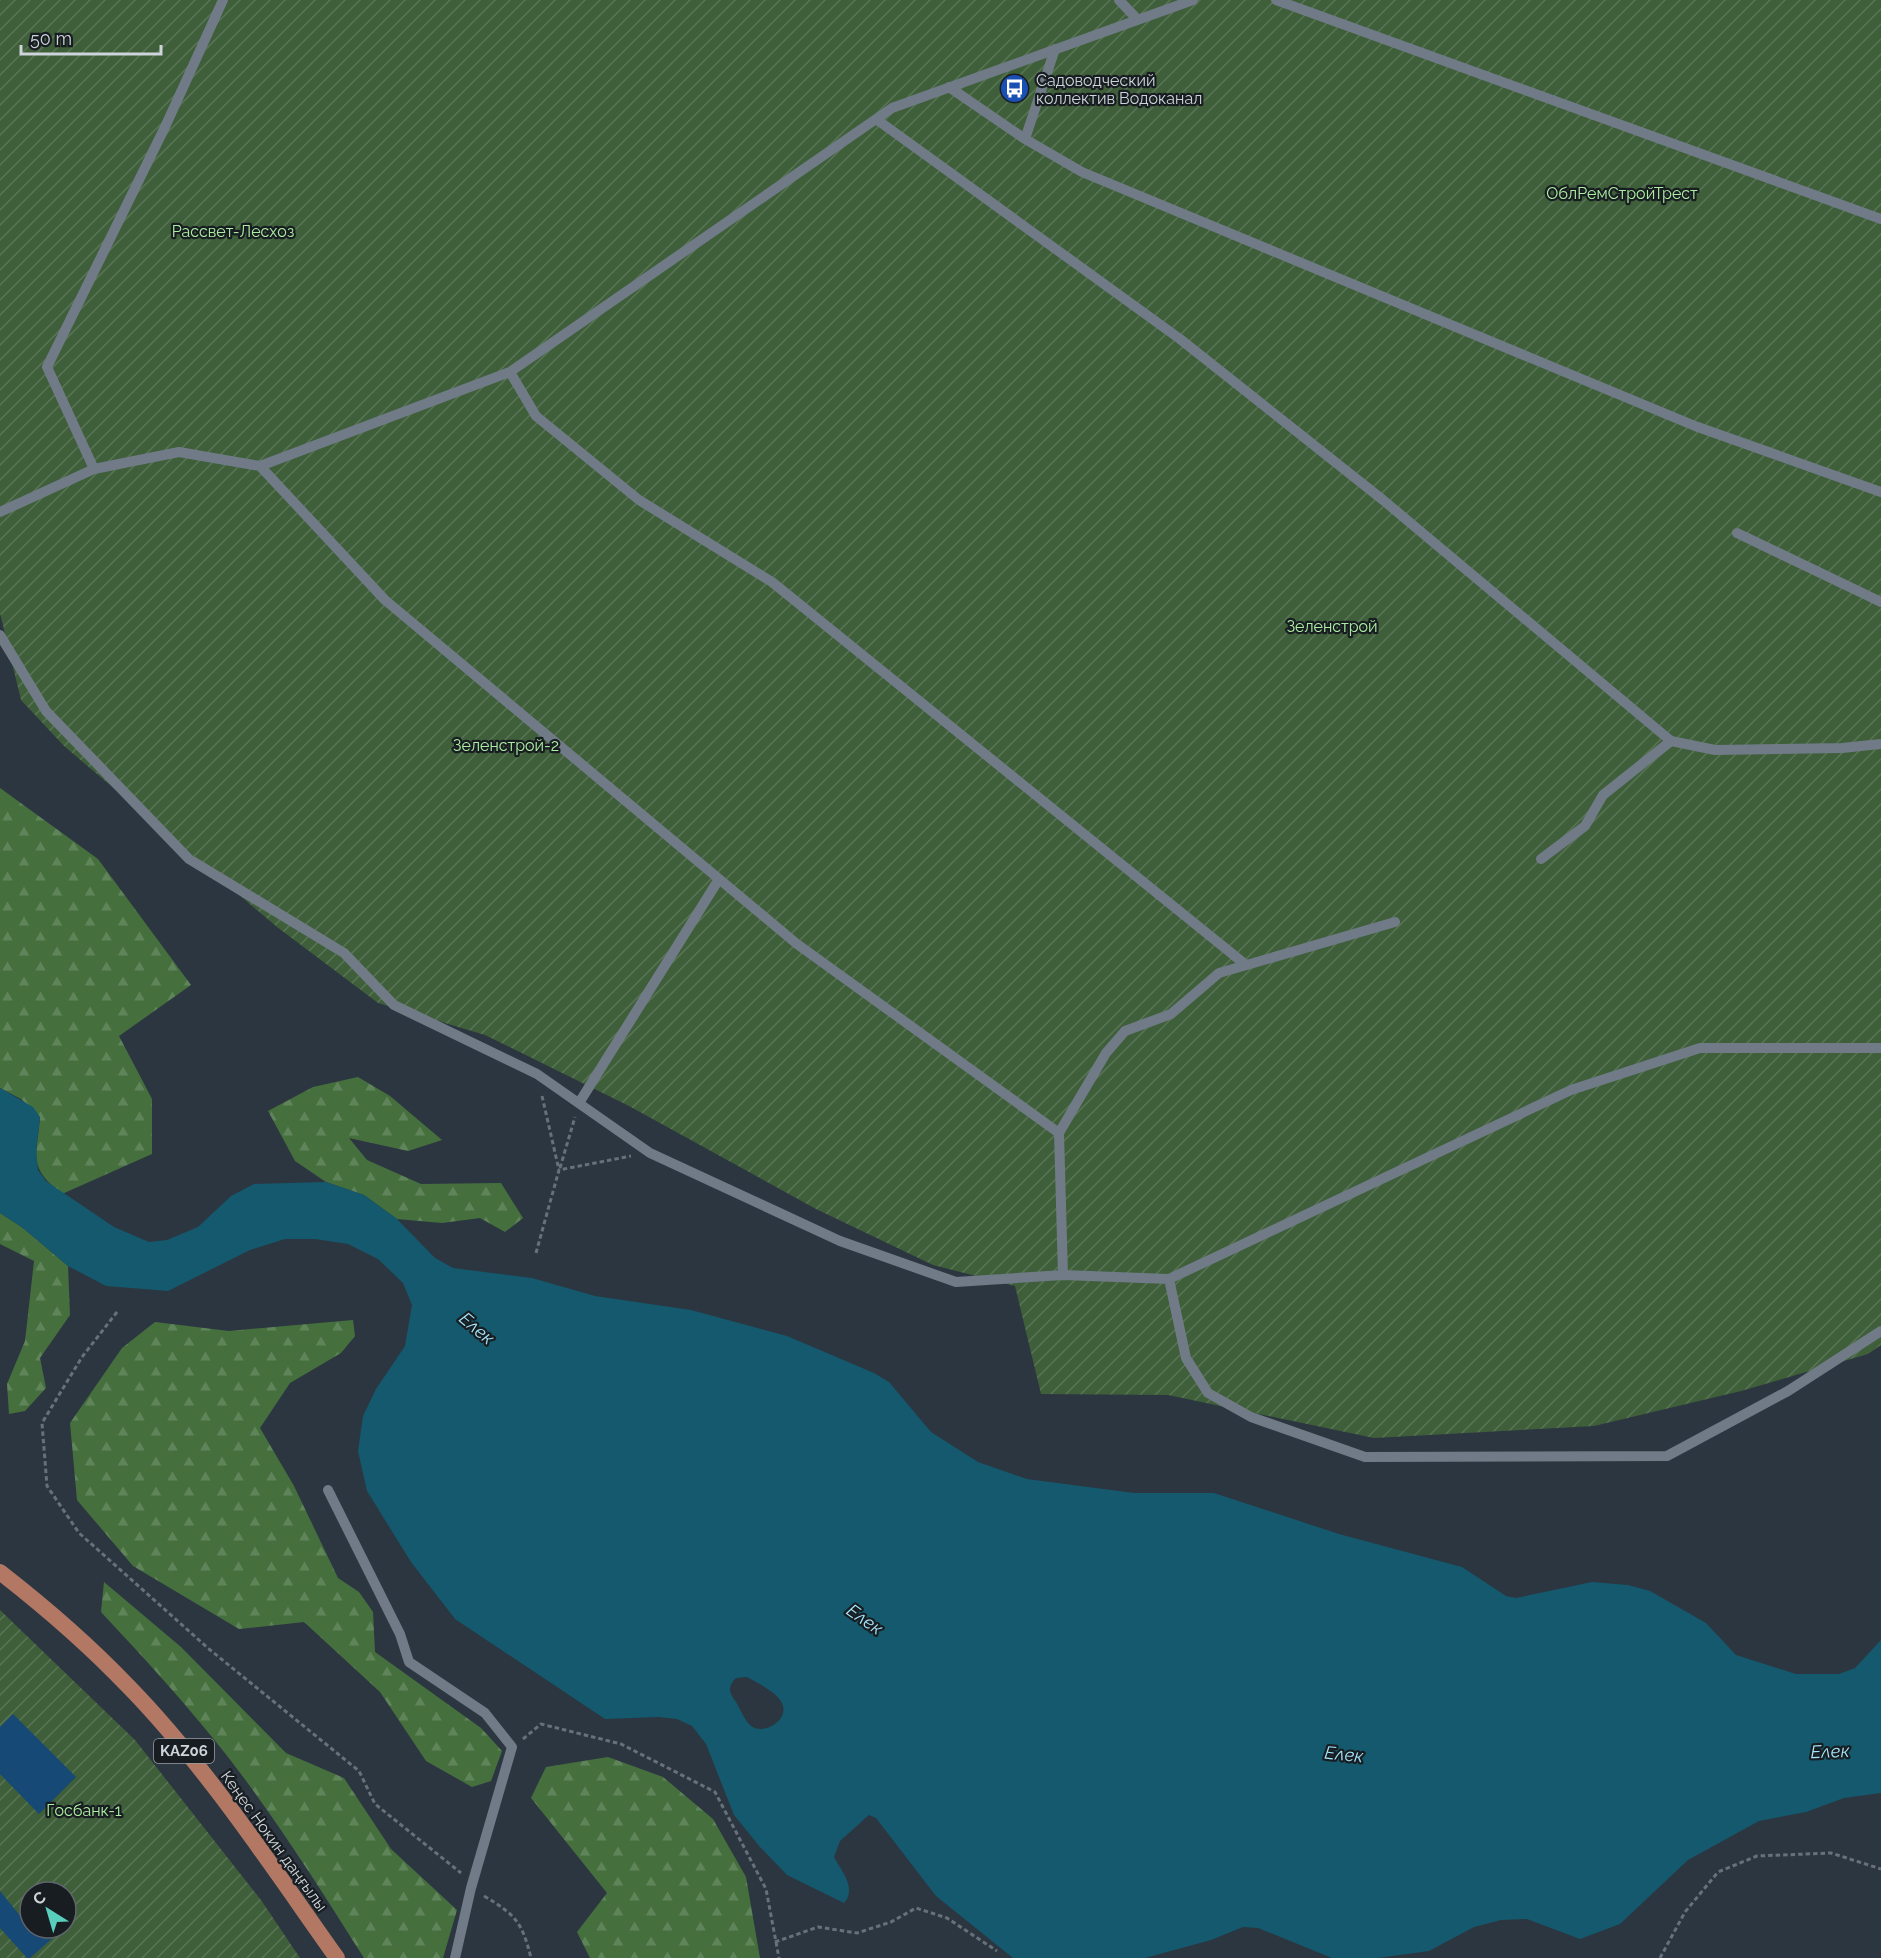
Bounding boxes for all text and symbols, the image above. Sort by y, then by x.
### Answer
scale bar [21,18,160,56]
text: 50 m [30,28,72,49]
place label: Садоводческий коллектив Водоканал [1036,71,1202,108]
bus stop icon: Садоводческий коллектив Водоканал [999,73,1031,105]
park label: ОблРемСтройТрест [1546,184,1698,203]
park label: Рассвет-Лесхоз [172,222,294,241]
park label: Зеленстрой [1286,617,1378,636]
park label: Зеленстрой-2 [453,736,559,755]
water label: Елек [455,1307,499,1349]
water label: Елек [843,1599,887,1639]
road number: KАZ06 [154,1739,214,1763]
water label: Елек [1810,1740,1850,1762]
water label: Елек [1324,1742,1365,1766]
street label: Кеңес Нокин даңғылы [217,1767,331,1915]
park label: Госбанк-1 [46,1801,122,1820]
north arrow [18,1880,78,1940]
text: С [29,1888,49,1909]

